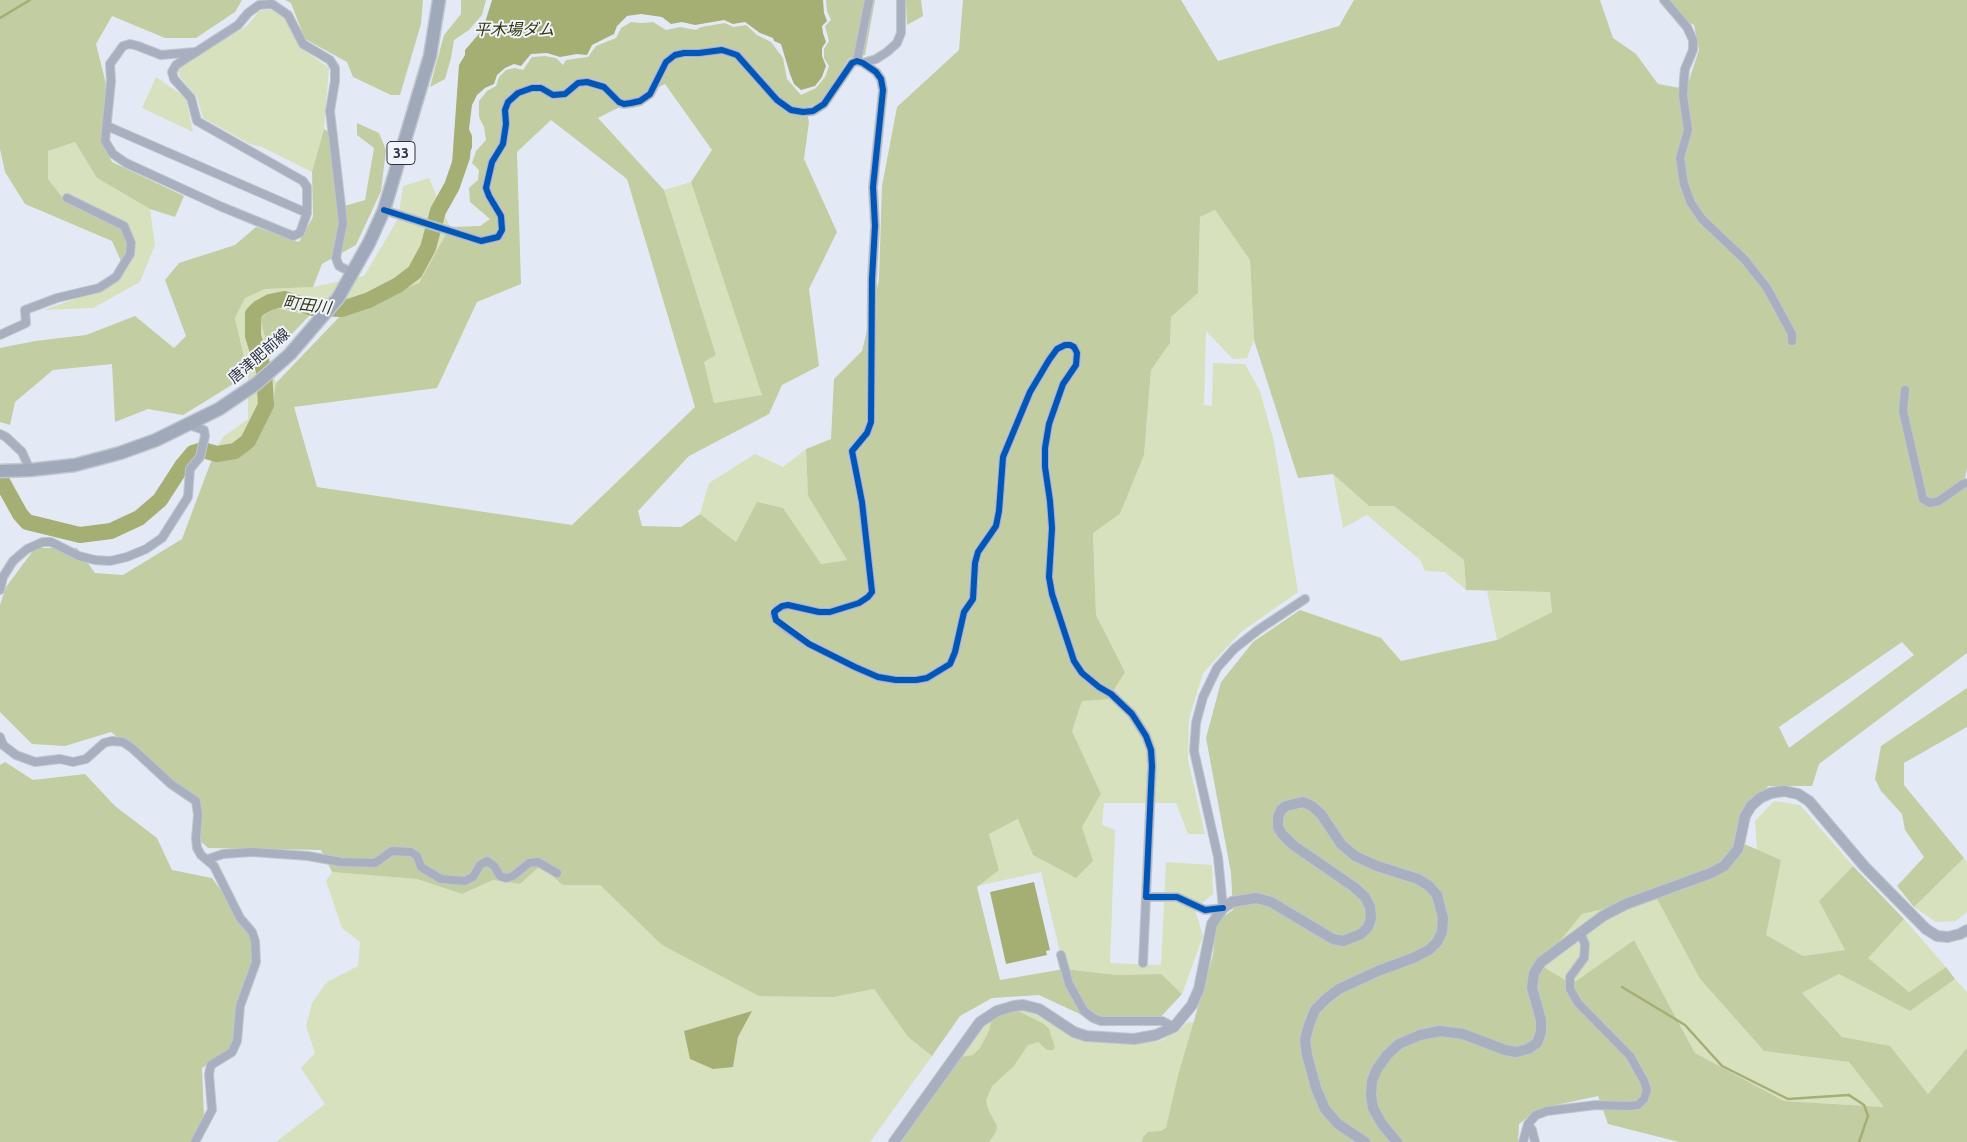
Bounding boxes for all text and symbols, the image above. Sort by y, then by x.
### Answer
water label: 平木場ダム [474,20,554,40]
road number: 33 [387,142,415,164]
water label: 町田川 [282,292,332,318]
street label: 唐津肥前線 [225,325,293,387]

